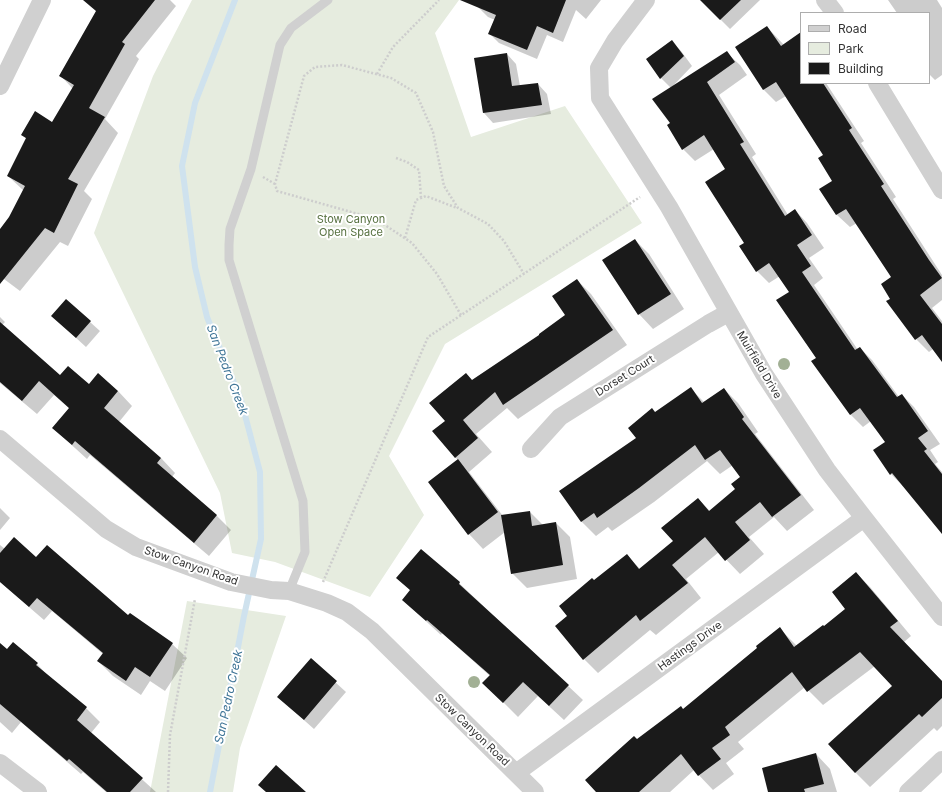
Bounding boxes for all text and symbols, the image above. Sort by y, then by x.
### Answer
legend [800,12,930,84]
text: Road [838,21,867,36]
text: Park [838,41,864,56]
text: Building [838,61,883,76]
park label: Stow Canyon Open Space [317,213,385,239]
water label: San Pedro Creek [203,323,251,417]
street label: Muirfield Drive [734,329,784,401]
street label: Dorset Court [593,353,657,399]
street label: Stow Canyon Road [142,544,240,588]
street label: Hastings Drive [655,618,725,674]
water label: San Pedro Creek [212,649,246,745]
street label: Stow Canyon Road [432,691,512,769]

